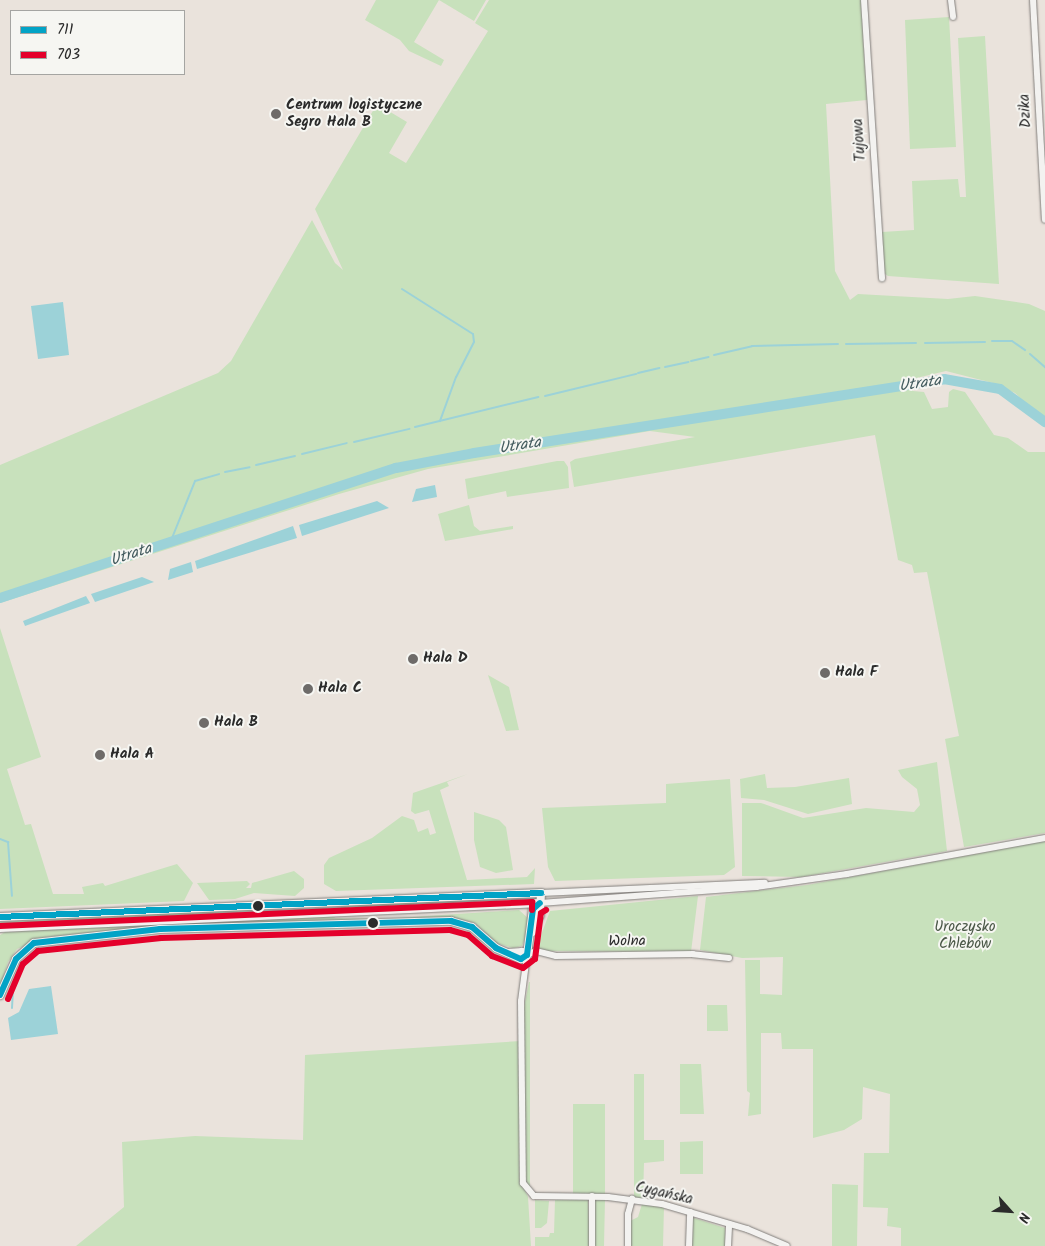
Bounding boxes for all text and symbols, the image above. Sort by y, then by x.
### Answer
legend [10,10,185,75]
text: 711 [57,18,73,42]
text: 703 [57,43,80,67]
street label: Dzika [1016,94,1036,128]
place label: Centrum logistyczne Segro Hala B [286,96,422,131]
marker: Centrum logistyczne Segro Hala B [270,108,282,120]
street label: Tujowa [850,118,870,162]
water label: Utrata [898,372,942,396]
water label: Utrata [498,433,542,459]
water label: Utrata [108,539,154,571]
place label: Hala D [423,650,468,668]
marker: Hala D [407,653,419,665]
place label: Hala F [835,664,878,682]
marker: Hala F [819,667,831,679]
place label: Hala C [318,680,362,698]
marker: Hala C [302,683,314,695]
place label: Hala B [214,714,258,732]
marker: Hala B [198,717,210,729]
place label: Hala A [110,746,154,764]
marker: Hala A [94,749,106,761]
unlabelled marker [253,901,263,911]
unlabelled marker [368,918,378,928]
park label: Uroczysko Chlebów [934,918,996,953]
street label: Wolna [608,933,646,951]
street label: Cygańska [633,1179,695,1209]
north arrow [985,1186,1035,1236]
text: N [1012,1209,1035,1226]

